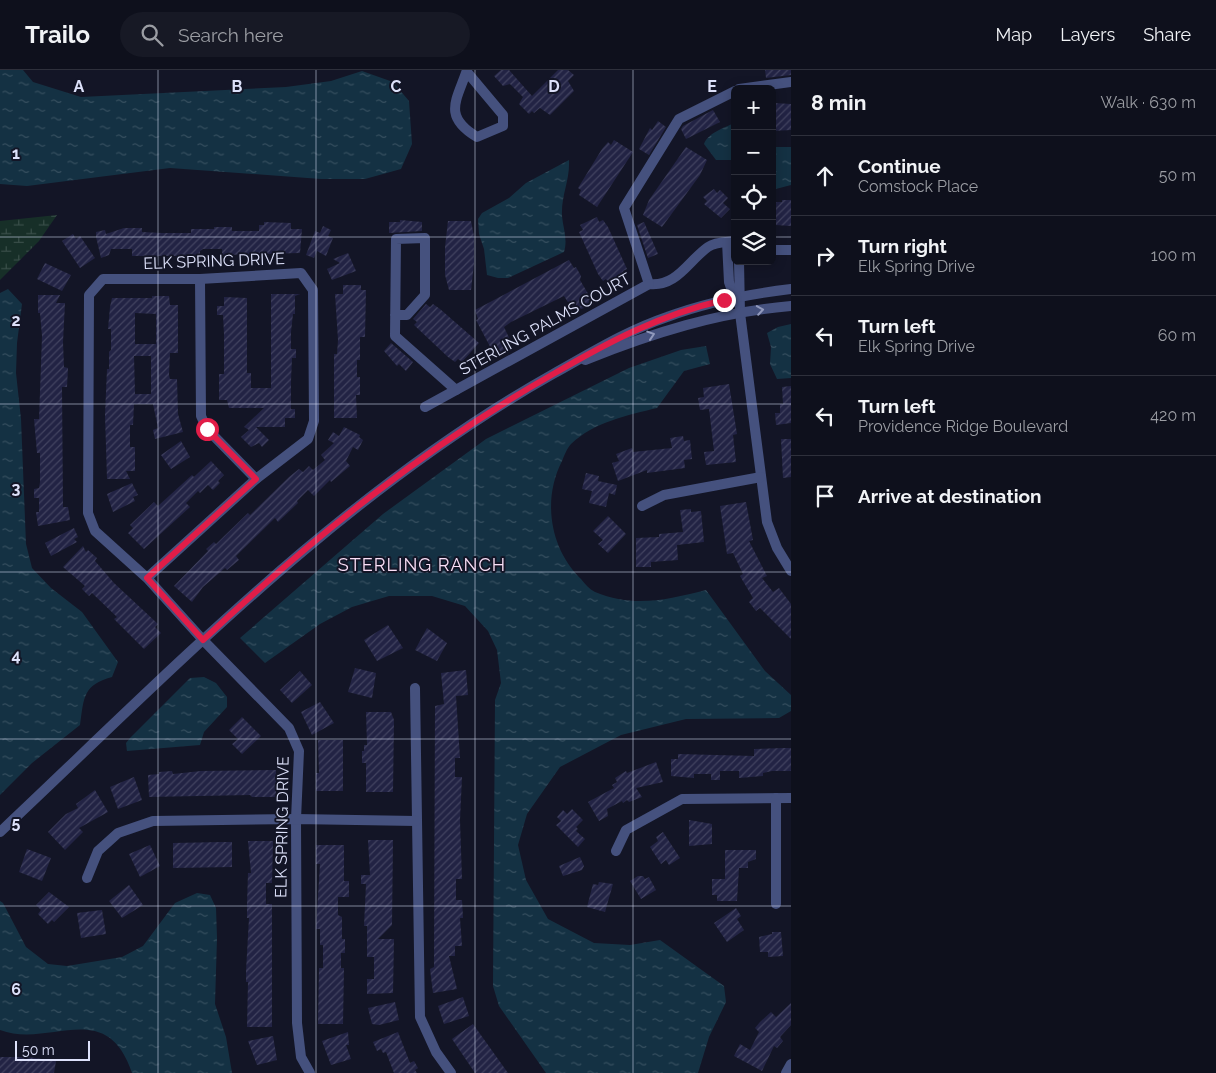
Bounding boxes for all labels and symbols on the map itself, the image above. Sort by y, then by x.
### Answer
text: A [74,77,85,96]
text: B [232,77,243,96]
text: C [391,77,402,96]
text: D [548,77,560,96]
text: E [707,77,717,96]
text: 1 [12,144,20,163]
street label: ELK SPRING DRIVE [143,249,285,273]
street label: STERLING PALMS COURT [456,269,634,379]
route end [713,289,736,312]
one-way arrow [756,305,765,315]
text: 2 [11,311,21,330]
one-way arrow [646,331,654,341]
route start [196,418,219,441]
text: 3 [12,479,21,498]
district label: STERLING RANCH [338,554,506,575]
text: 4 [11,646,21,665]
street label: ELK SPRING DRIVE [271,756,293,898]
text: 5 [12,813,21,832]
text: 6 [11,980,21,999]
scale bar [15,1038,90,1061]

